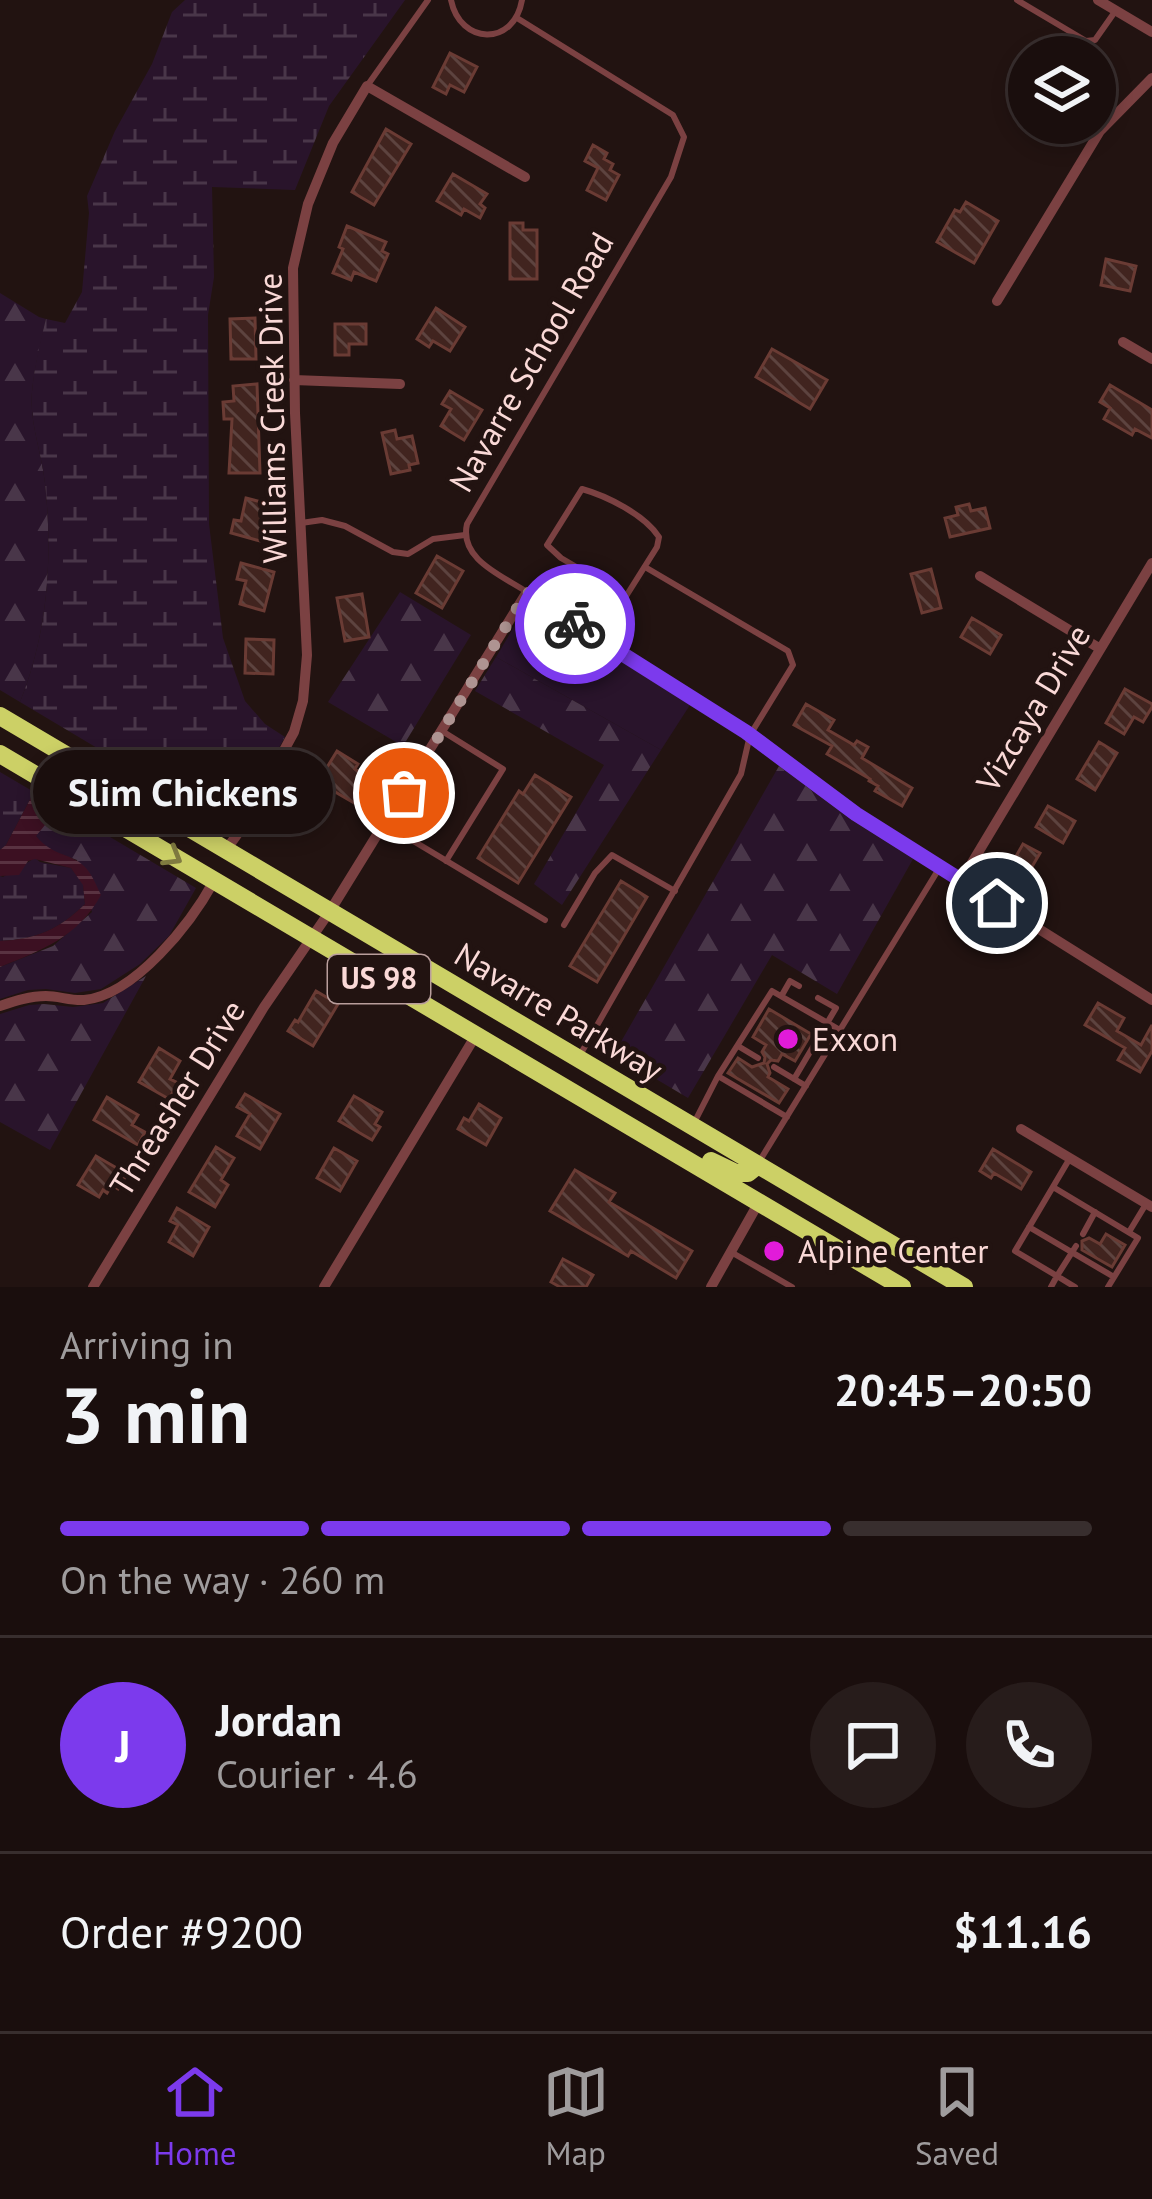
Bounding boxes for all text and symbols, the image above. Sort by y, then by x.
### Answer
map controls [1008,36,1116,144]
button: layers [1008,36,1116,144]
street label: Navarre School Road [439,224,622,499]
street label: Williams Creek Drive [247,272,296,564]
courier [515,564,635,684]
icon: bike [542,591,608,657]
street label: Vizcaya Drive [965,616,1099,800]
pin [353,742,455,844]
callout: Slim Chickens [32,751,332,835]
icon: bag [371,760,437,826]
text: Slim Chickens [68,766,298,817]
one-way arrow [160,842,182,865]
pin [946,852,1048,954]
icon: home [964,870,1030,936]
street label: Navarre Parkway [447,932,672,1091]
road number: US 98 [328,955,430,1003]
street label: Threasher Drive [99,992,254,1204]
place label: Exxon [812,1017,898,1060]
marker: Exxon [775,1026,801,1052]
place label: Alpine Center [798,1229,989,1272]
marker: Alpine Center [761,1238,787,1264]
text: Arriving in [60,1319,234,1370]
text: 20:45–20:50 [834,1360,1092,1418]
text: 3 min [60,1364,250,1465]
text: On the way · 260 m [60,1554,385,1605]
button: chat [810,1682,936,1808]
button: phone [966,1682,1092,1808]
text: Jordan [216,1690,342,1748]
text: J [115,1716,131,1774]
text: Courier · 4.6 [216,1748,418,1799]
text: Order #9200 [60,1902,303,1960]
text: $11.16 [953,1902,1092,1960]
tab: Home [153,2059,237,2174]
tab: Map [543,2059,609,2174]
tab: Saved [915,2059,999,2174]

